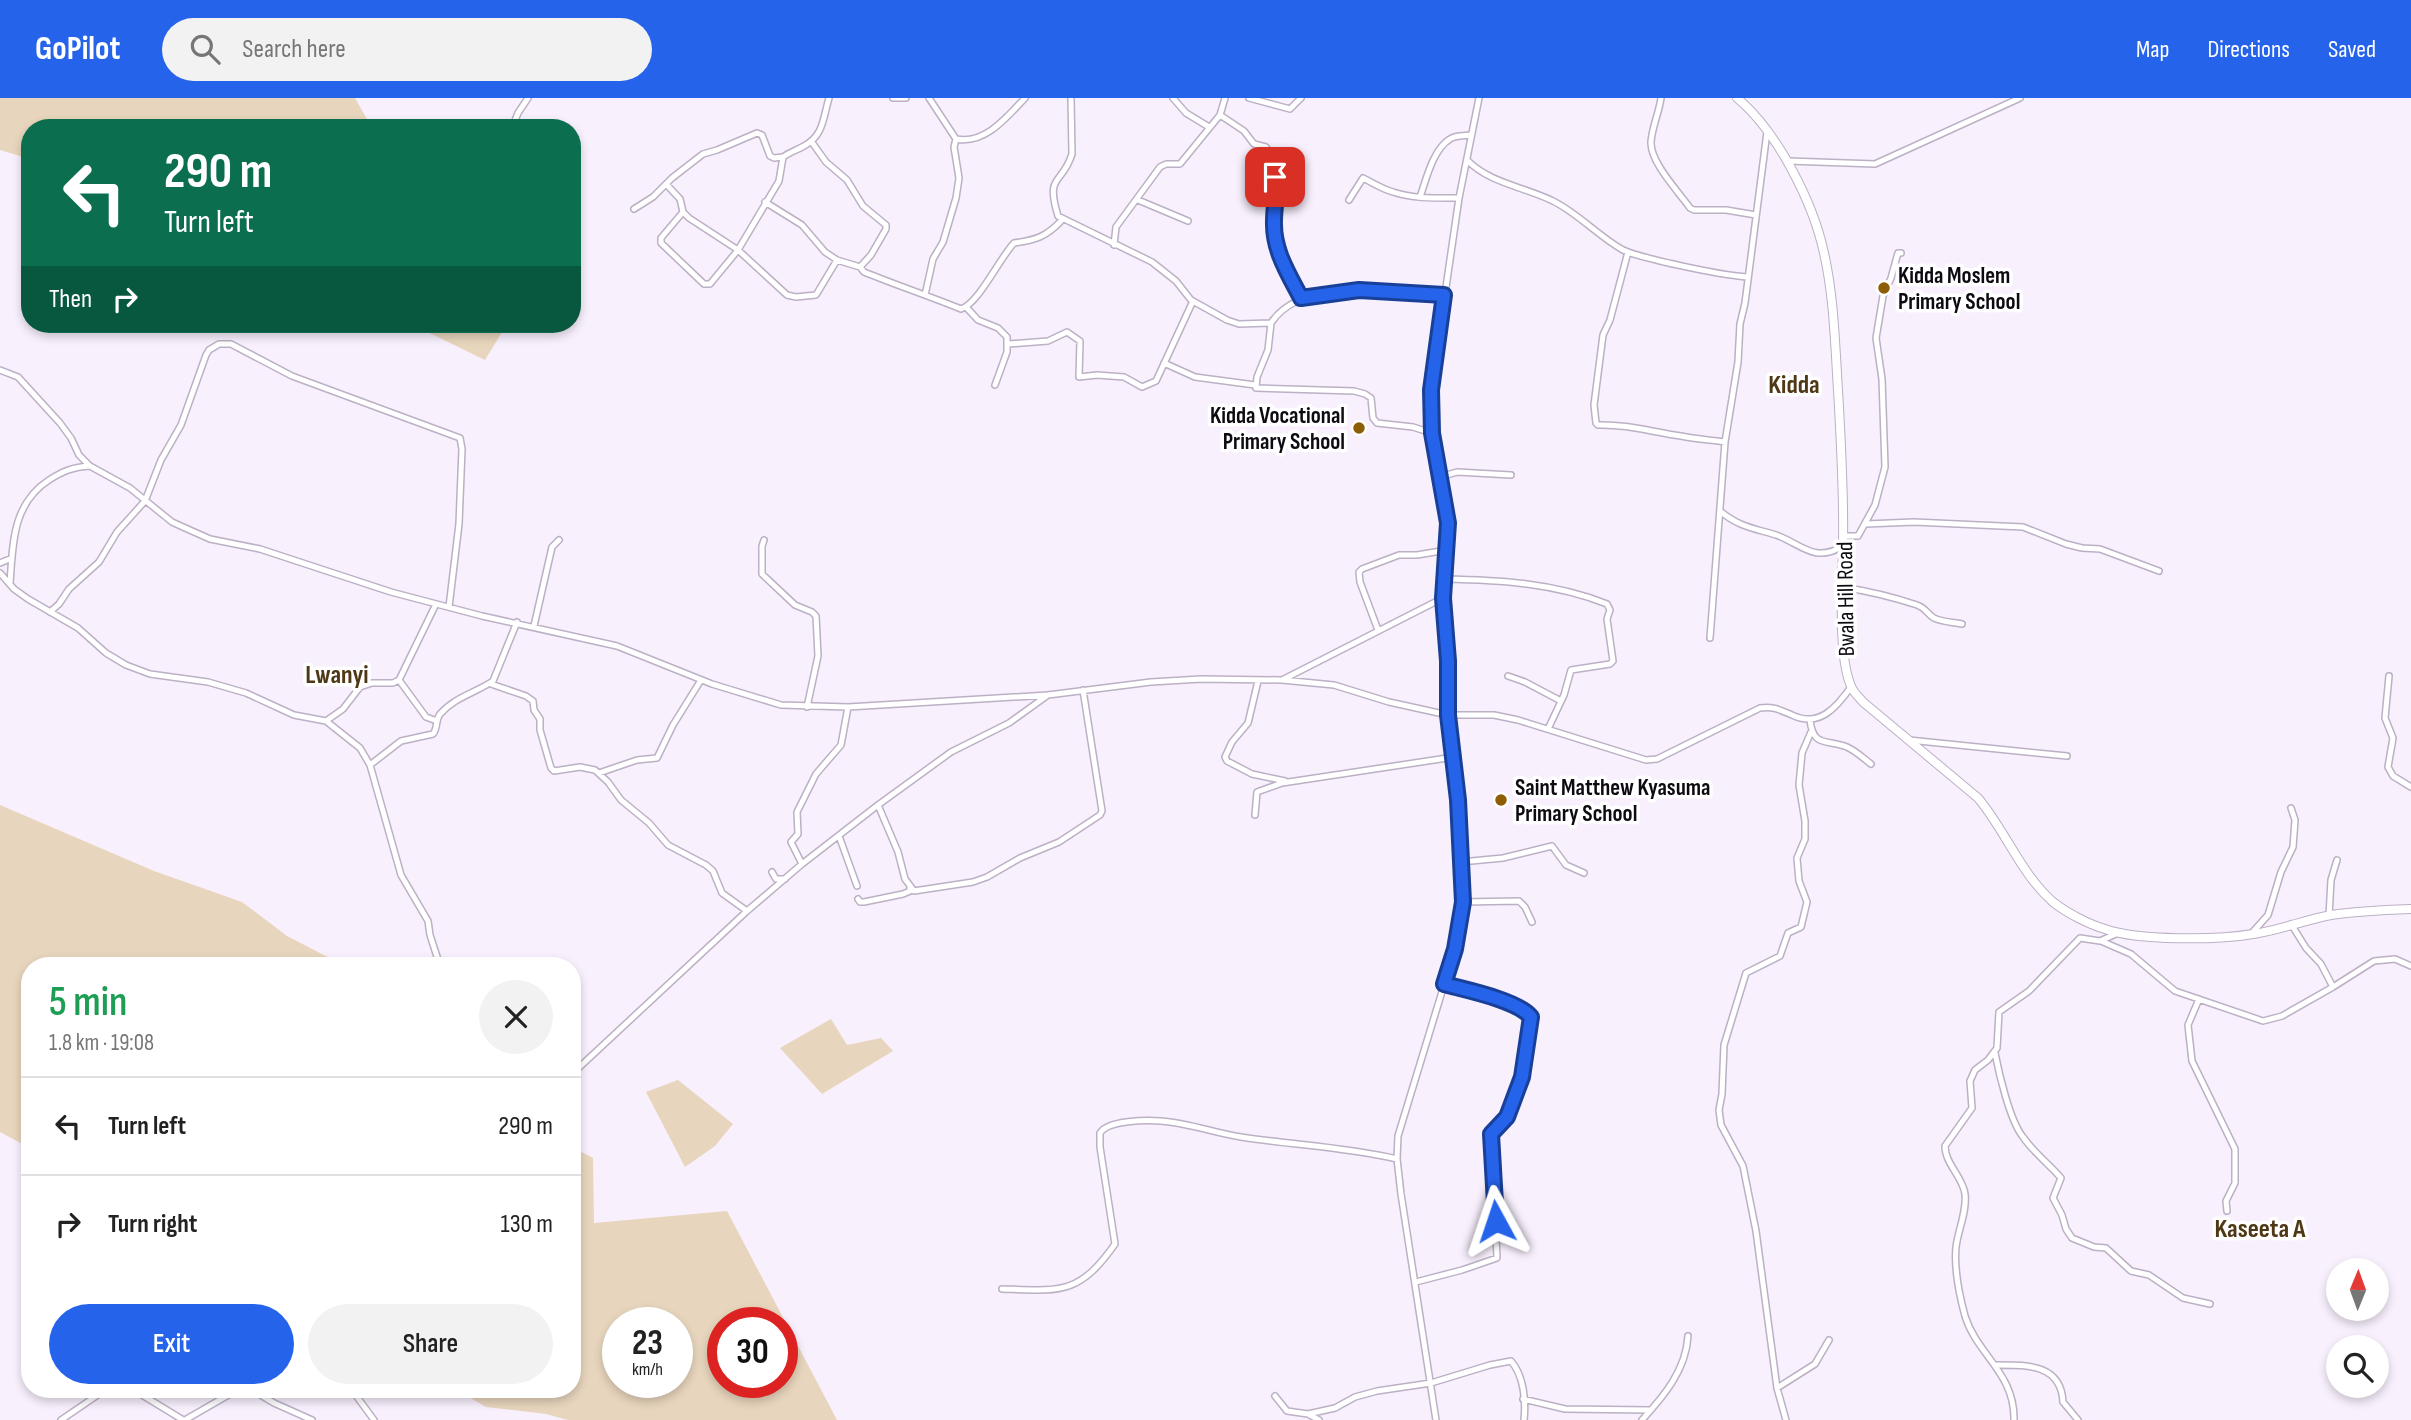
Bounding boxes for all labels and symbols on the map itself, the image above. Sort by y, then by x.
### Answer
pin [1245,147,1305,207]
place label: Kidda Moslem Primary School [1898,262,2020,316]
marker: Kidda Moslem Primary School [1876,280,1892,296]
district label: Kidda [1768,370,1820,401]
place label: Kidda Vocational Primary School [1210,402,1345,456]
marker: Kidda Vocational Primary School [1351,420,1367,436]
street label: Bwala Hill Road [1831,541,1861,657]
district label: Lwanyi [305,660,369,691]
place label: Saint Matthew Kyasuma Primary School [1515,774,1710,828]
marker: Saint Matthew Kyasuma Primary School [1493,792,1509,808]
position arrow [1459,1184,1533,1258]
district label: Kaseeta A [2215,1214,2306,1245]
north arrow [2326,1258,2389,1321]
speed limit sign: 30 [707,1307,798,1398]

